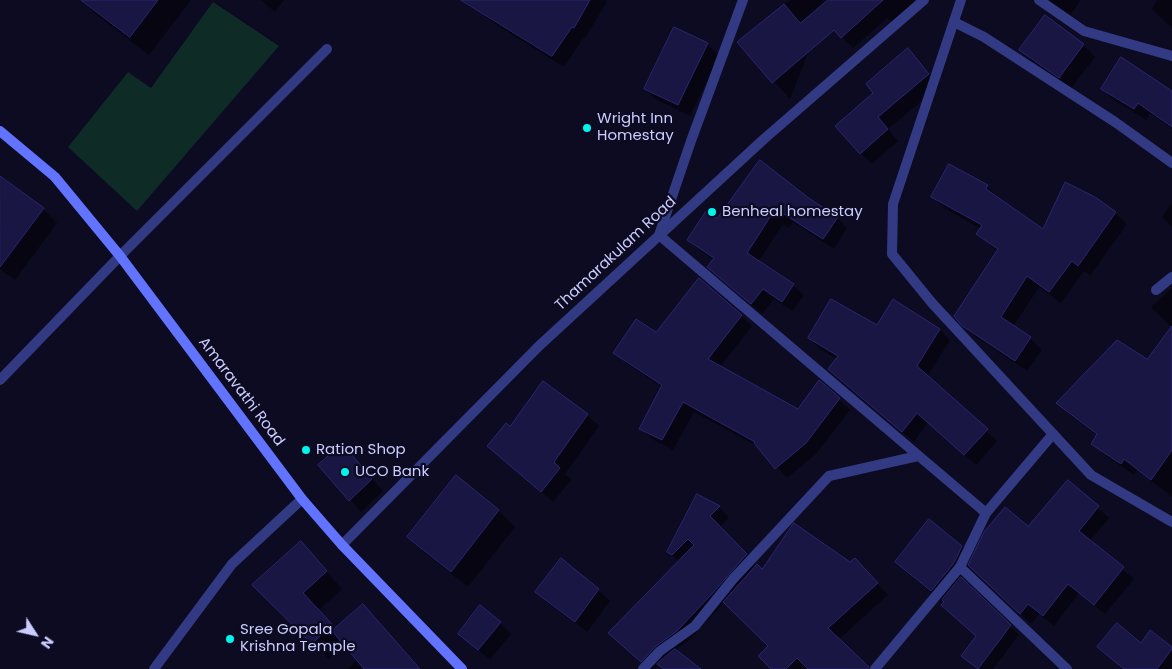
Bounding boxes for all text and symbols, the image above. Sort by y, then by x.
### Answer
place label: Wright Inn Homestay [597,110,674,145]
marker: Wright Inn Homestay [581,122,593,134]
street label: Thamarakulam Road [552,193,680,315]
place label: Benheal homestay [722,203,863,221]
marker: Benheal homestay [706,206,718,218]
street label: Amaravathi Road [194,334,288,450]
place label: Ration Shop [316,441,406,459]
marker: Ration Shop [300,444,312,456]
place label: UCO Bank [355,463,429,481]
marker: UCO Bank [339,466,351,478]
north arrow [10,609,60,659]
place label: Sree Gopala Krishna Temple [240,621,355,656]
text: N [36,633,58,653]
marker: Sree Gopala Krishna Temple [224,633,236,645]

